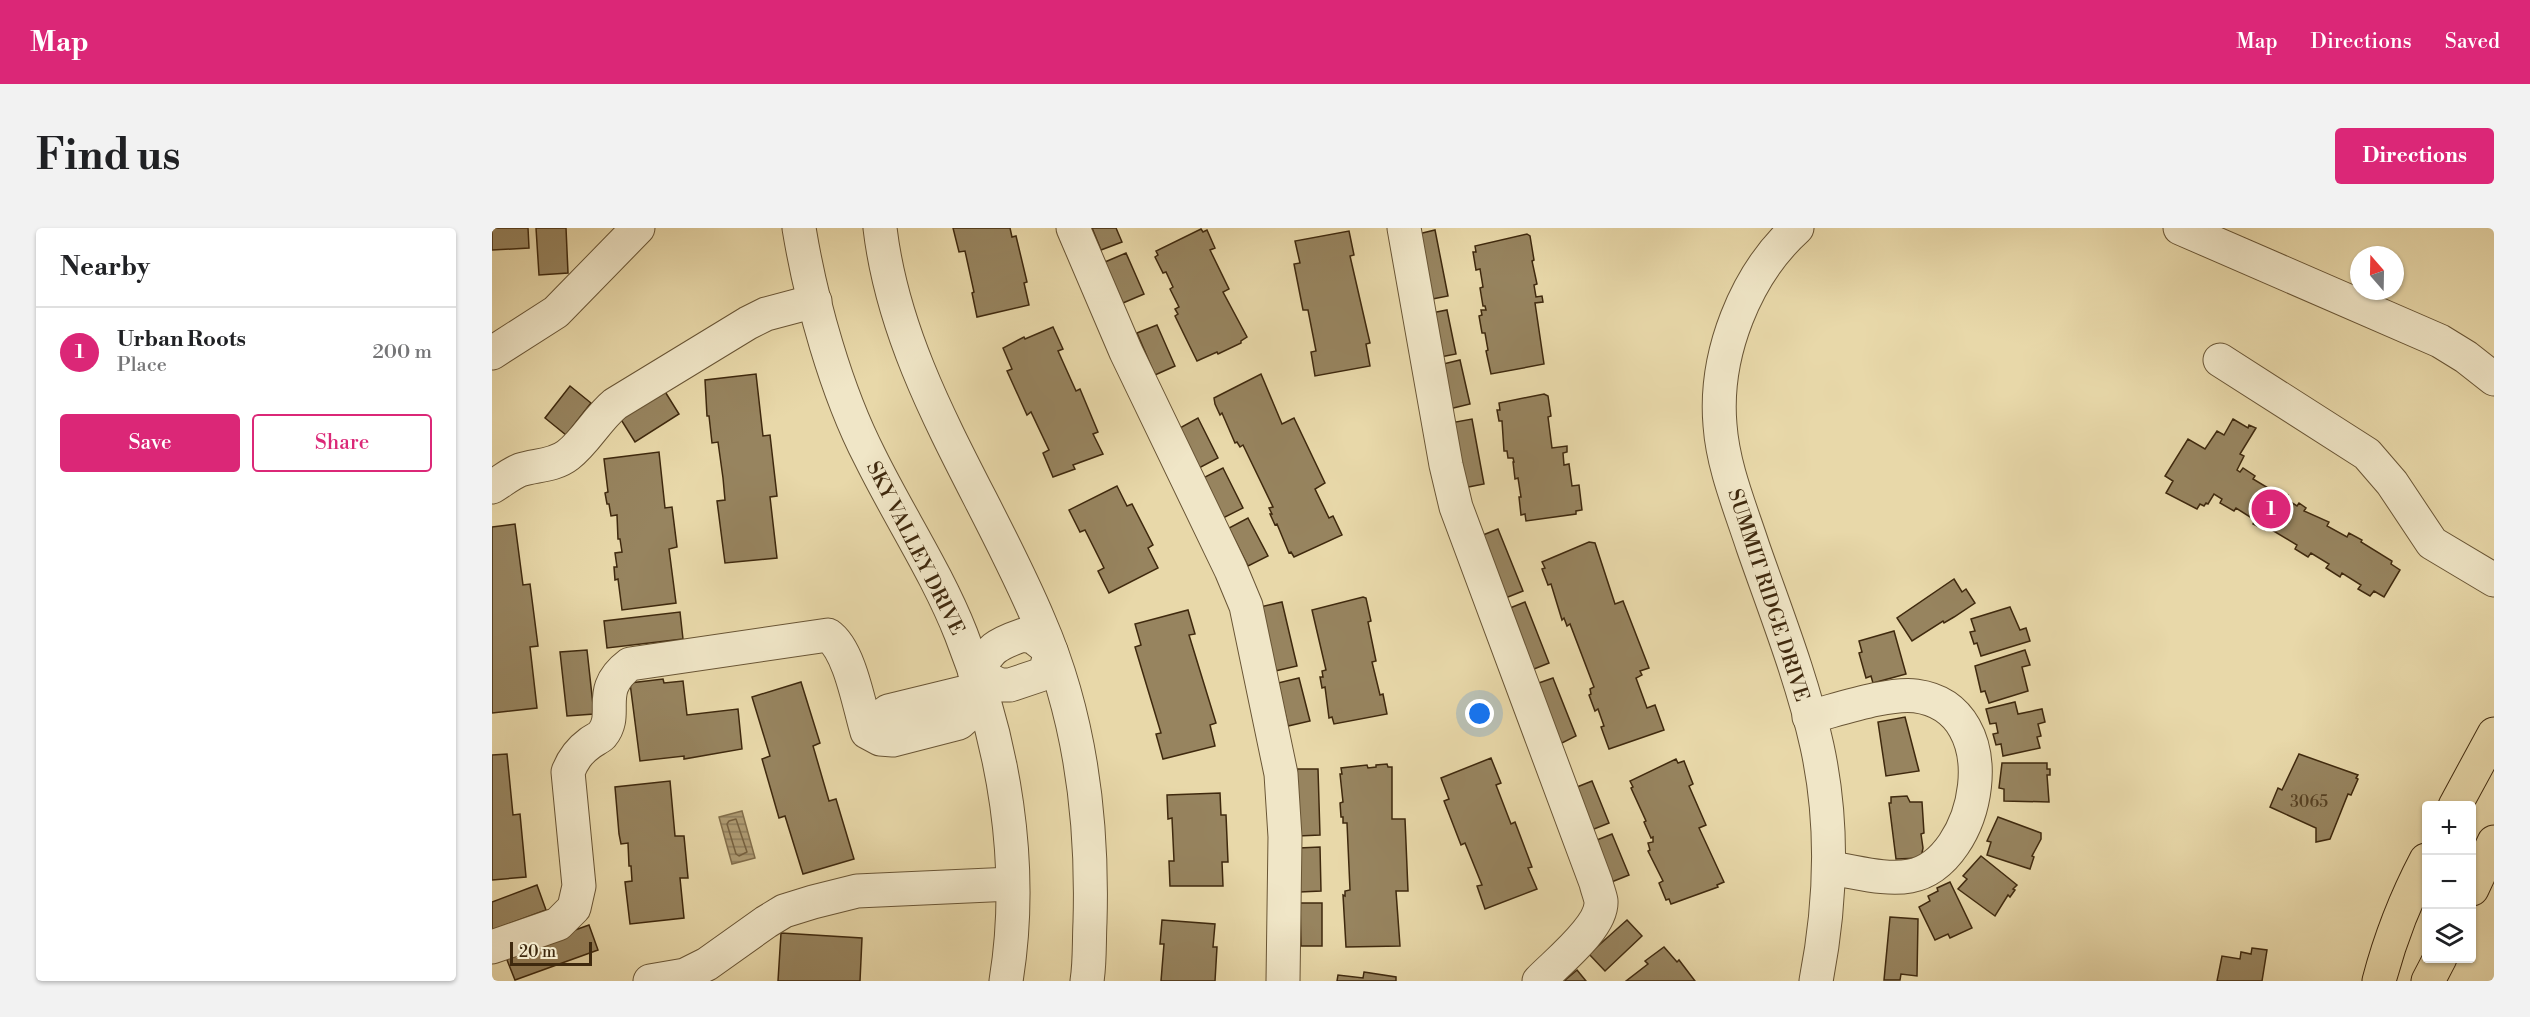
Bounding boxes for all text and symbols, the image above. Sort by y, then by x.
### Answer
text: Map [30,25,89,60]
text: Map [2236,29,2278,55]
text: Directions [2311,29,2412,55]
text: Saved [2445,29,2500,55]
button: Directions [2335,128,2494,184]
text: Find us [36,130,180,183]
north arrow [2350,246,2404,300]
text: Nearby [60,251,150,283]
text: Urban Roots [117,326,246,353]
text: 1 [75,340,84,365]
text: 200 m [372,340,432,365]
text: Place [117,353,167,378]
button: Save [60,414,240,472]
button: Share [252,414,432,472]
street label: SKY VALLEY DRIVE [860,458,969,640]
street label: SUMMIT RIDGE DRIVE [1721,486,1814,705]
pin: 1 [2252,486,2290,532]
your location [1465,699,1494,728]
house number: 3065 [2290,792,2328,812]
map controls [2422,801,2476,963]
button: + [2422,801,2476,855]
button: − [2422,855,2476,909]
button: layers [2422,909,2476,963]
scale bar [510,939,592,966]
text: 20 m [519,942,556,962]

